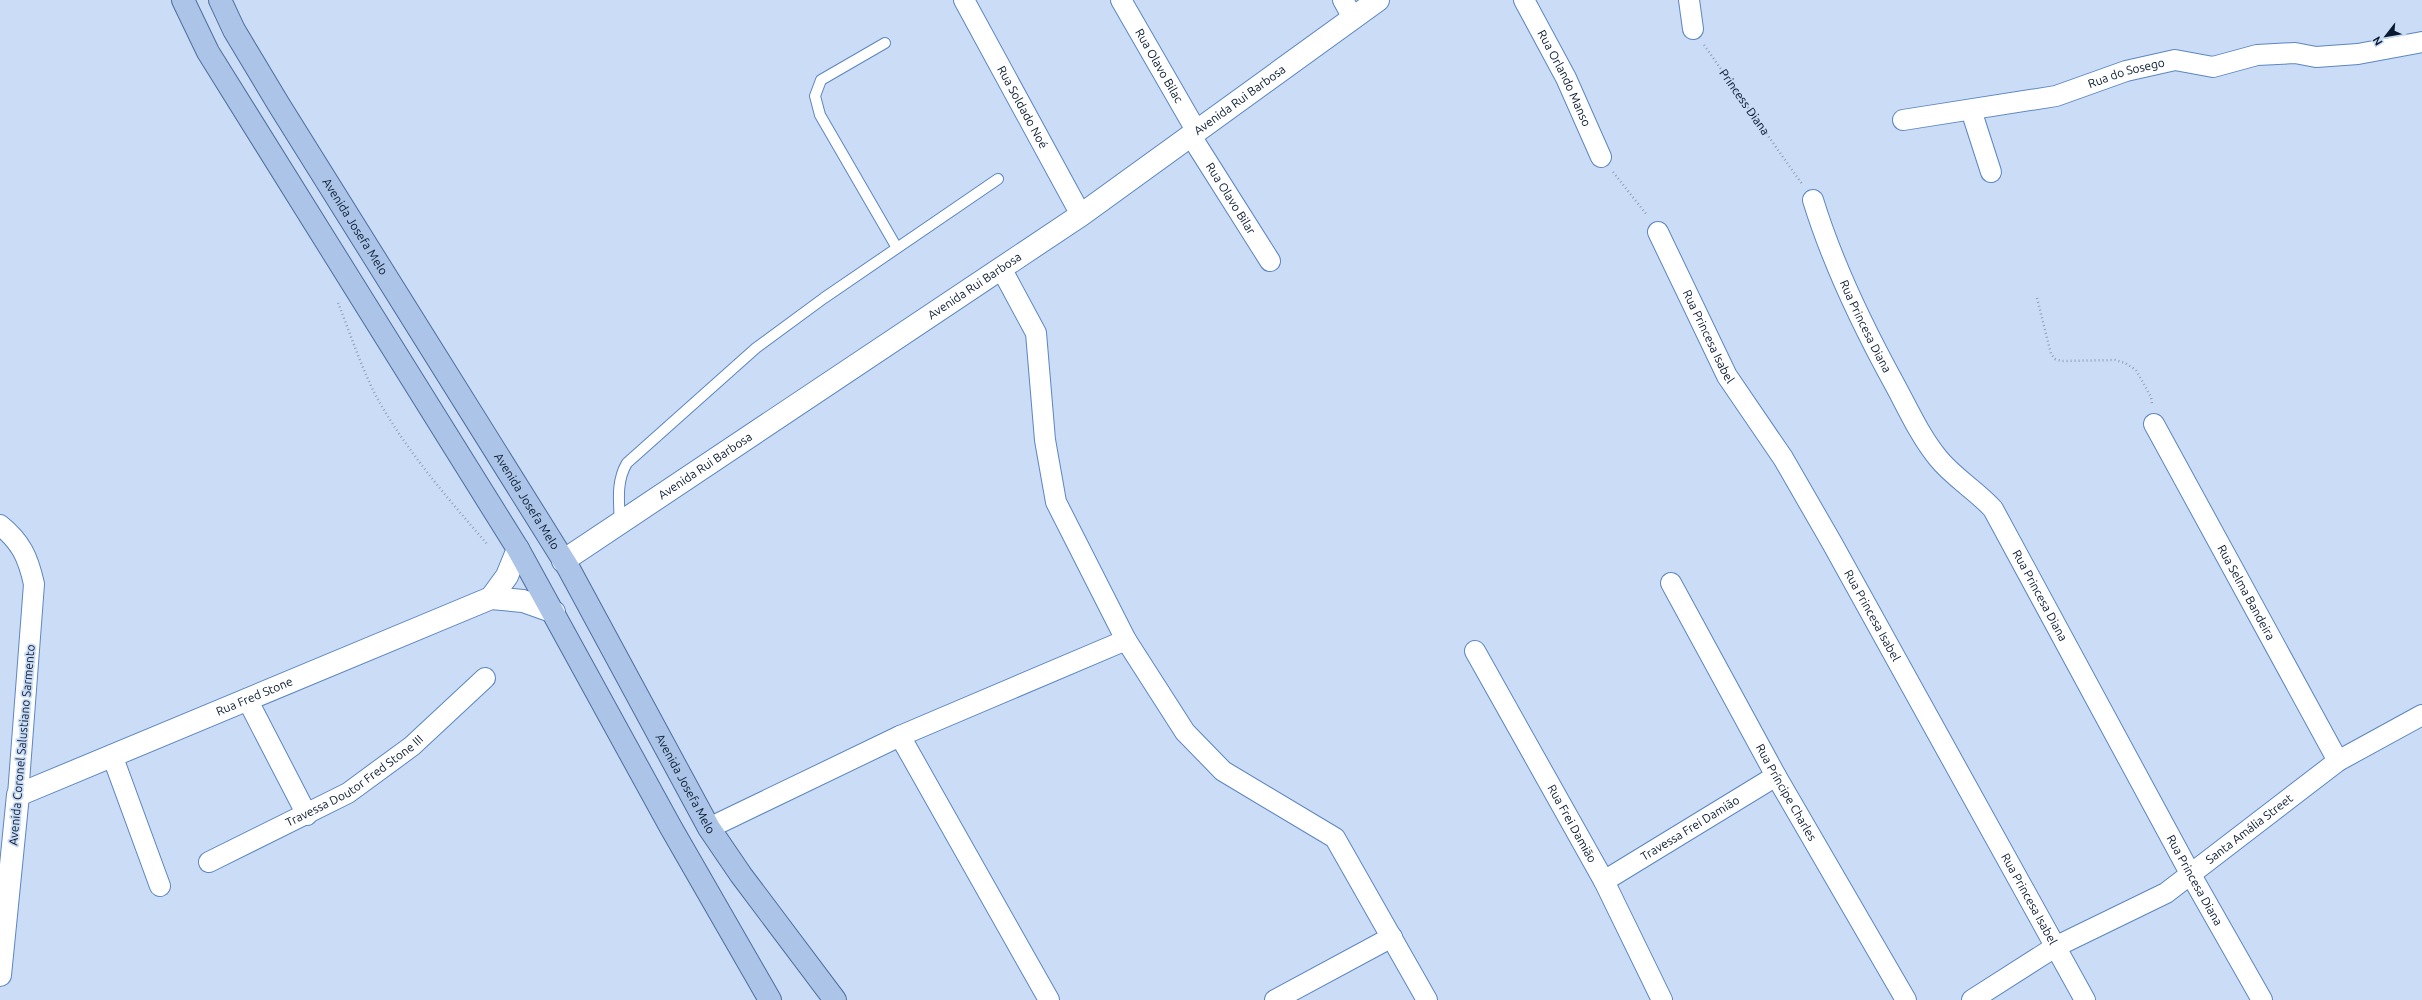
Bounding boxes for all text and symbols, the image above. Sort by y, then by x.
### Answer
north arrow [2366,16,2406,56]
street label: Rua Olavo Bilac [1133,26,1186,105]
street label: Rua Orlando Manso [1535,28,1594,128]
text: N [2370,35,2385,48]
street label: Rua do Sosego [2086,56,2166,90]
street label: Avenida Rui Barbosa [1191,62,1288,137]
street label: Rua Soldado Noé [995,63,1050,150]
street label: Princess Diana [1717,67,1772,137]
street label: Rua Olavo Bilar [1204,160,1259,237]
street label: Avenida Josefa Melo [320,176,390,277]
street label: Avenida Rui Barbosa [925,250,1024,322]
street label: Rua Princesa Diana [1838,278,1894,375]
street label: Rua Princesa Isabel [1681,287,1737,386]
street label: Avenida Rui Barbosa [656,430,754,501]
street label: Avenida Josefa Melo [492,450,562,552]
street label: Rua Selma Bandeira [2215,542,2278,642]
street label: Rua Princesa Diana [2010,547,2070,643]
street label: Rua Princesa Isabel [1842,567,1903,663]
street label: Avenida Coronel Salustiano Sarmento [6,644,37,846]
street label: Rua Fred Stone [214,674,295,718]
street label: Travessa Doutor Fred Stone III [283,732,425,829]
street label: Avenida Josefa Melo [653,732,718,836]
street label: Rua Príncipe Charles [1754,741,1819,843]
street label: Rua Frei Damião [1545,782,1599,865]
street label: Santa Amália Street [2203,791,2295,866]
street label: Travessa Frei Damião [1638,793,1742,863]
street label: Rua Princesa Diana [2164,832,2225,928]
street label: Rua Princesa Isabel [1999,851,2060,947]

